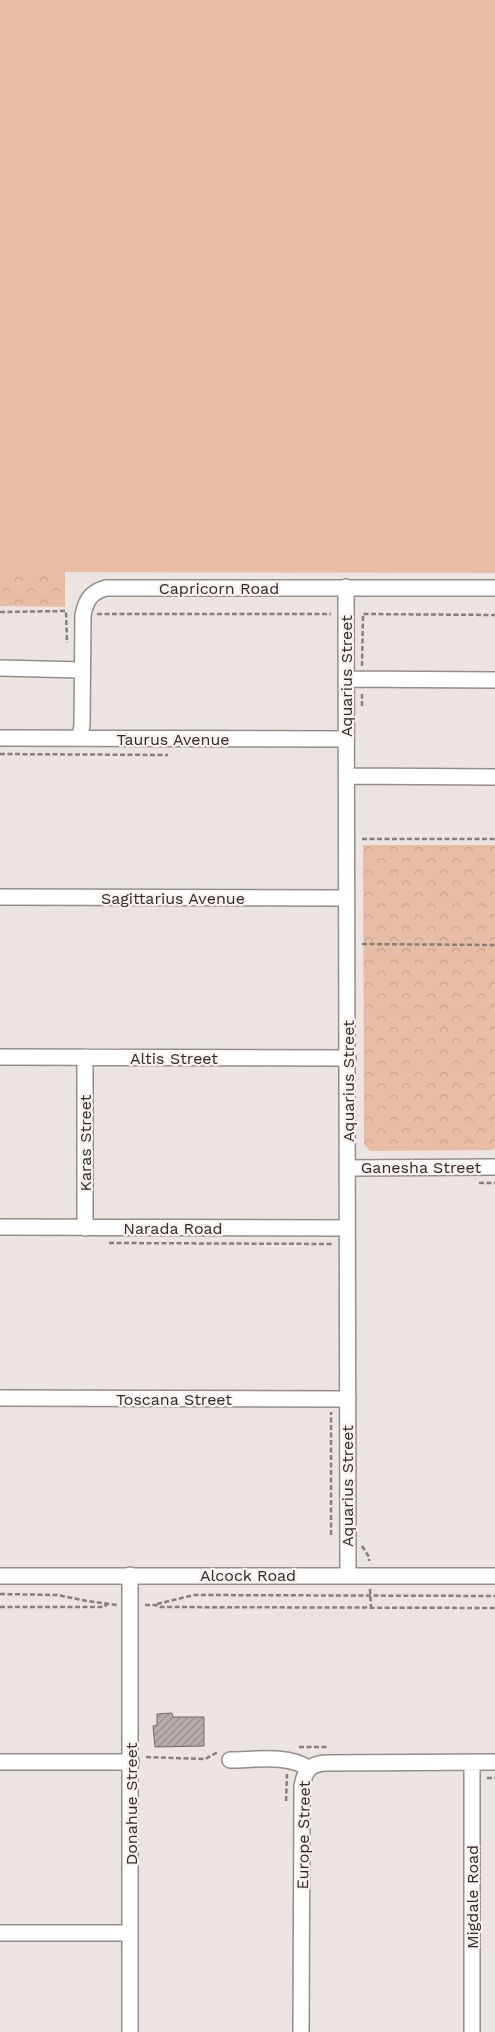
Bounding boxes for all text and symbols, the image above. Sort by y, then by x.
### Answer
street label: Capricorn Road [159,579,279,598]
street label: Aquarius Street [337,615,356,737]
street label: Taurus Avenue [116,730,230,749]
street label: Sagittarius Avenue [101,889,245,908]
street label: Aquarius Street [339,1020,358,1142]
street label: Altis Street [130,1049,218,1068]
street label: Karas Street [76,1094,95,1191]
street label: Ganesha Street [361,1158,482,1177]
street label: Narada Road [123,1219,223,1238]
street label: Toscana Street [116,1390,232,1409]
street label: Aquarius Street [338,1425,357,1547]
street label: Alcock Road [200,1566,296,1585]
street label: Donahue Street [122,1742,141,1865]
street label: Europe Street [293,1780,314,1889]
street label: Migdale Road [463,1845,482,1949]

